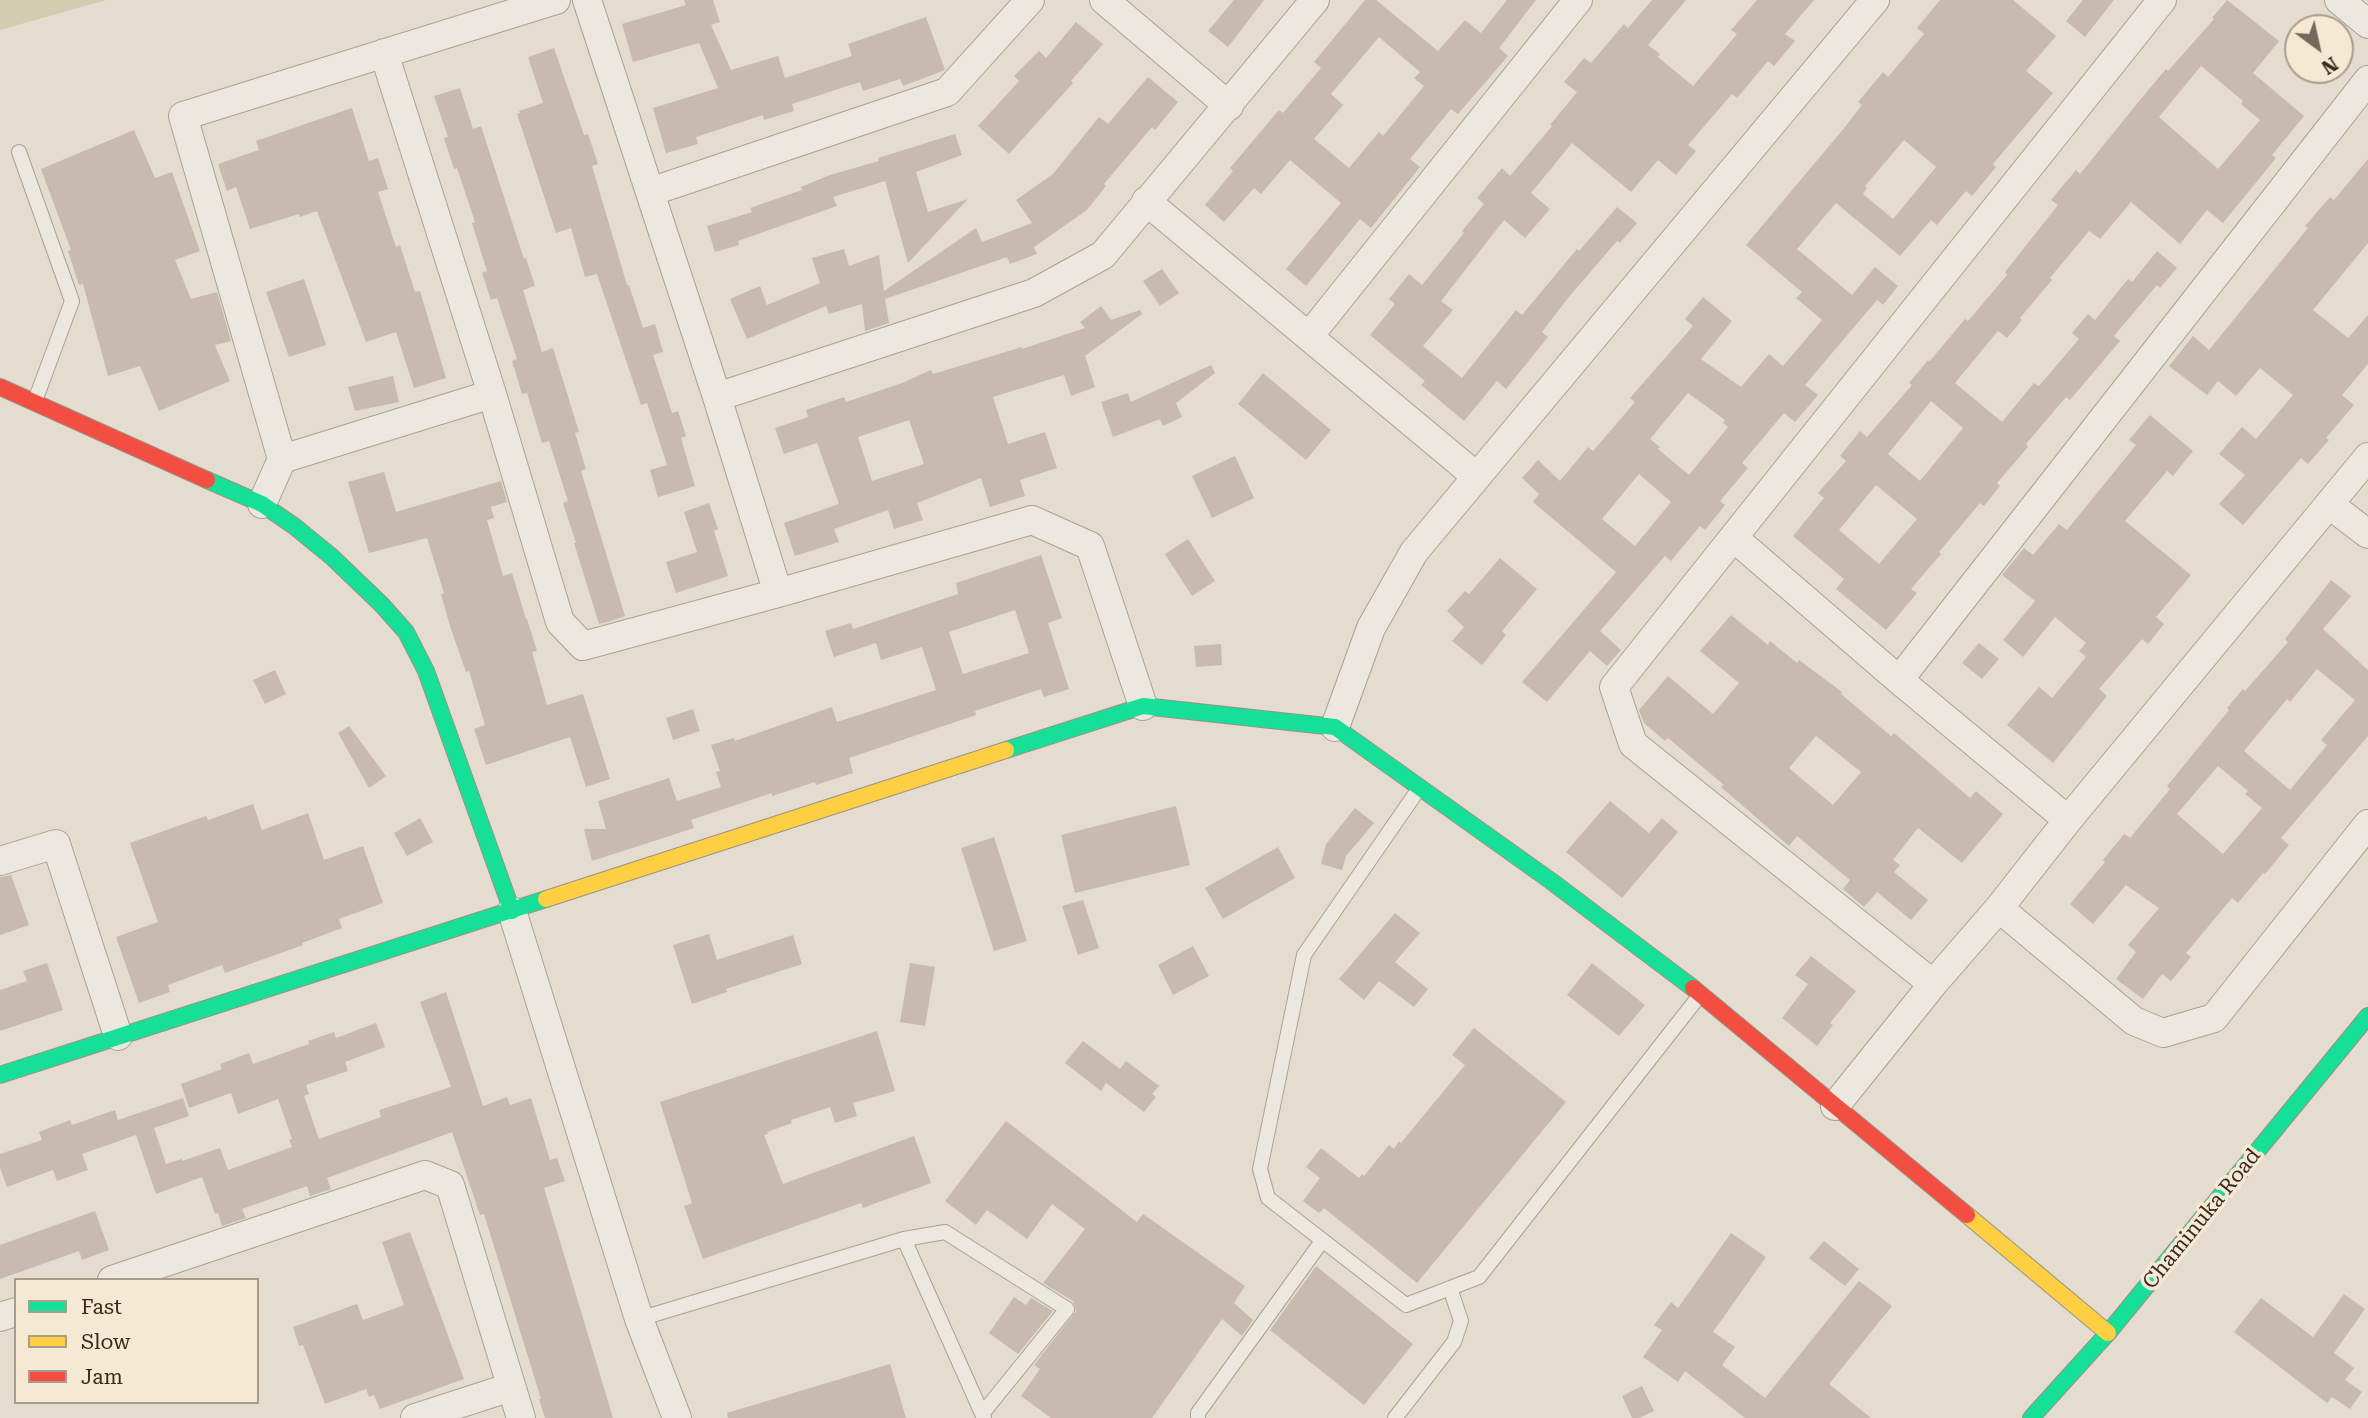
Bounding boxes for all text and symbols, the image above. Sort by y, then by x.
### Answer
north arrow [2284,14,2354,84]
text: N [2317,52,2342,79]
street label: Chaminuka Road [2138,1144,2266,1294]
legend [14,1278,259,1404]
text: Fast [81,1295,122,1319]
text: Slow [81,1330,130,1354]
text: Jam [81,1365,123,1389]

